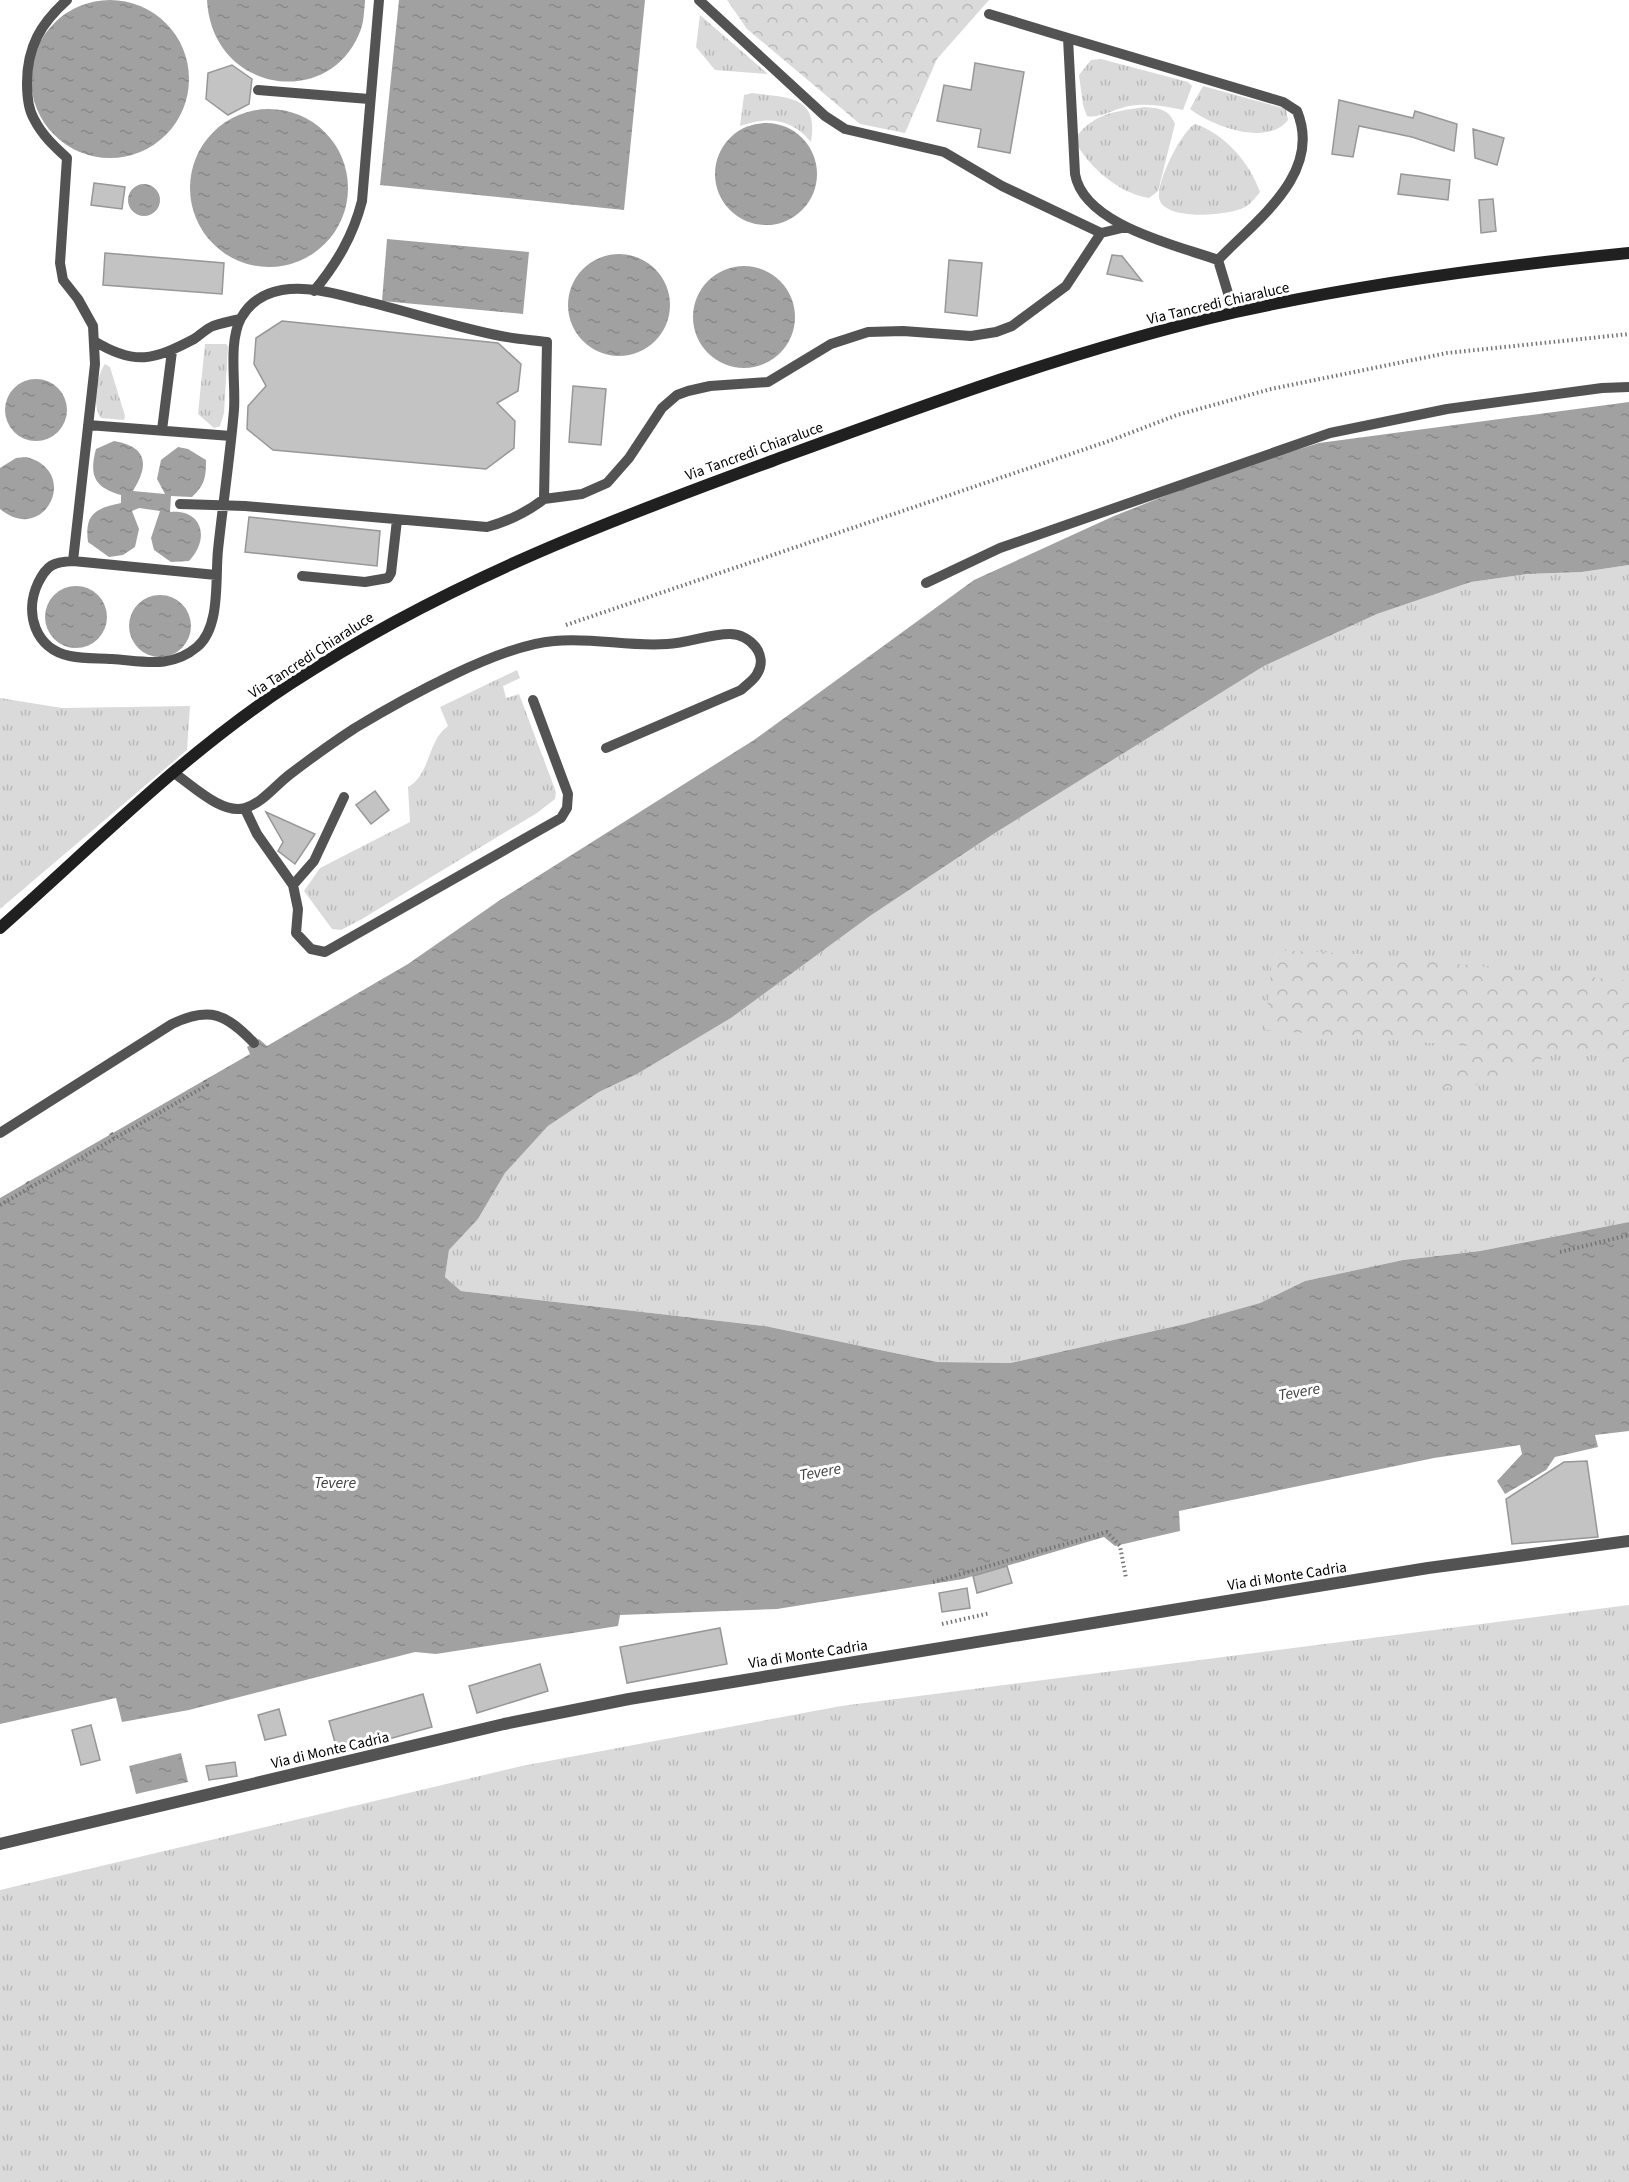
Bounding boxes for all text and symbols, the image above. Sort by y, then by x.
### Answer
street label: Via Tancredi Chiaraluce [1145,277,1291,330]
street label: Via Tancredi Chiaraluce [682,417,826,486]
street label: Via Tancredi Chiaraluce [245,607,378,704]
water label: Tevere [1276,1377,1322,1406]
water label: Tevere [797,1457,843,1486]
water label: Tevere [314,1472,356,1494]
street label: Via di Monte Cadria [1226,1557,1348,1596]
street label: Via di Monte Cadria [747,1635,869,1674]
street label: Via di Monte Cadria [269,1727,391,1774]

